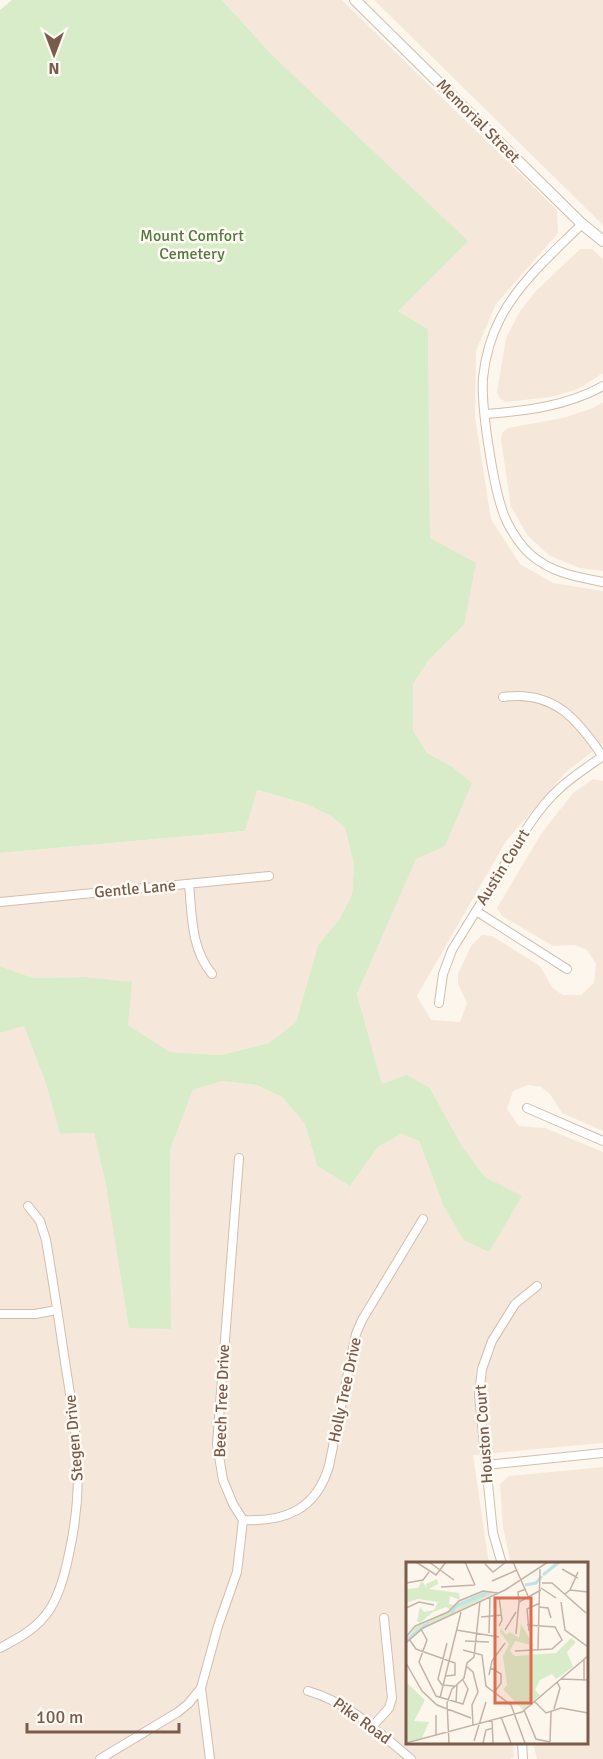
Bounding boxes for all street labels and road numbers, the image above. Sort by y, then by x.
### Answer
street label: Memorial Street [432,75,524,167]
street label: Austin Court [472,825,535,909]
street label: Gentle Lane [93,875,177,903]
street label: Holly Tree Drive [324,1336,366,1444]
street label: Beech Tree Drive [210,1344,234,1458]
street label: Houston Court [471,1383,497,1484]
street label: Stegen Drive [60,1394,88,1482]
street label: Pike Road [329,1693,395,1749]

